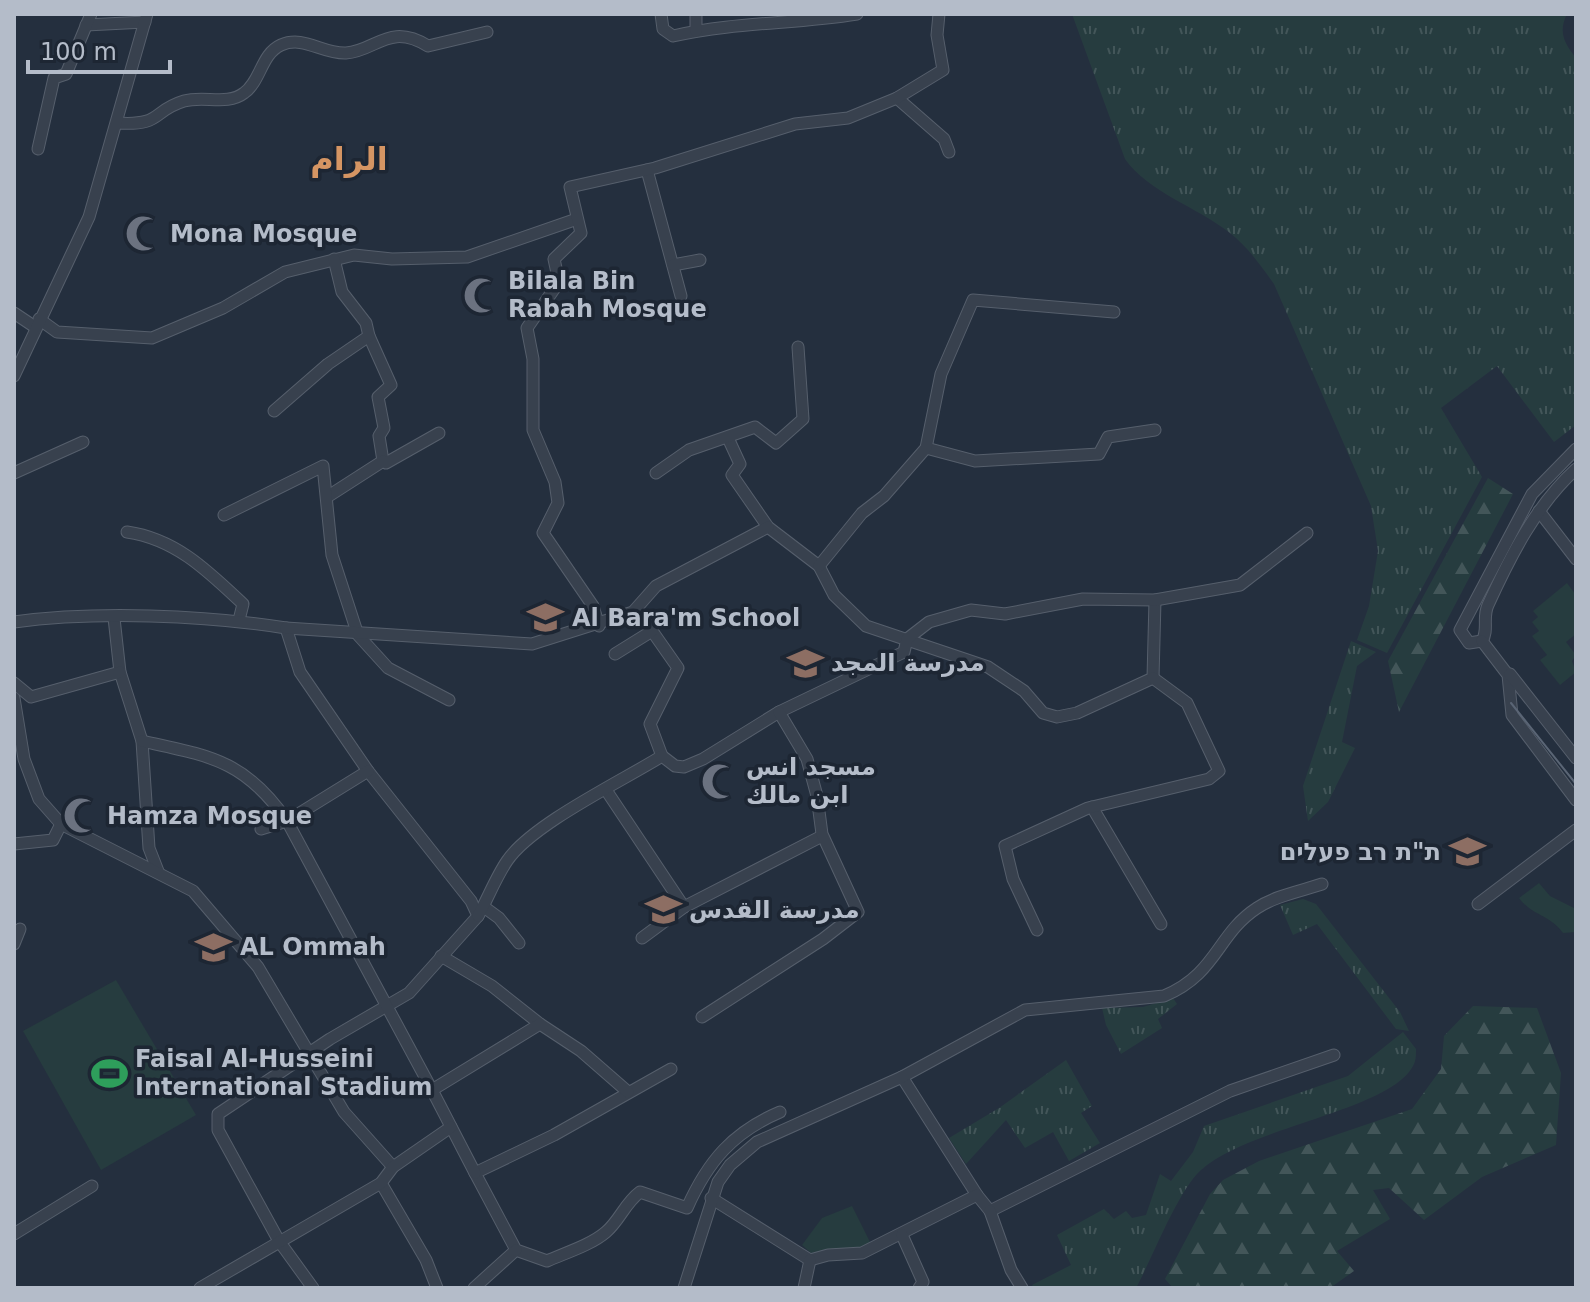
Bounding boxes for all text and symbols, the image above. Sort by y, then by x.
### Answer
scale bar [28,24,170,74]
text: 100 m [40,38,117,66]
district label: الرام [310,140,388,178]
mosque icon: Mona Mosque [125,215,163,253]
place label: Mona Mosque [170,220,357,248]
place label: Bilala Bin Rabah Mosque [508,267,707,323]
mosque icon: Bilala Bin Rabah Mosque [463,276,501,314]
school or university icon: Al Bara'm School [527,599,565,637]
place label: Al Bara'm School [572,604,800,632]
school or university icon: مدرسة المجد [786,644,824,682]
place label: مدرسة المجد [831,649,985,677]
place label: مسجد انس ابن مالك [746,753,876,809]
mosque icon: مسجد انس ابن مالك [701,762,739,800]
mosque icon: Hamza Mosque [62,797,100,835]
place label: Hamza Mosque [107,802,312,830]
school or university icon: ת"ת רב פעלים [1448,833,1486,871]
place label: ת"ת רב פעלים [1280,838,1441,866]
school or university icon: مدرسة القدس [644,891,682,929]
place label: مدرسة القدس [689,896,860,924]
school or university icon: AL Ommah [195,928,233,966]
place label: AL Ommah [240,933,386,961]
place label: Faisal Al-Husseini International Stadium [135,1045,432,1101]
sports icon: Faisal Al-Husseini International Stadium [90,1054,128,1092]

